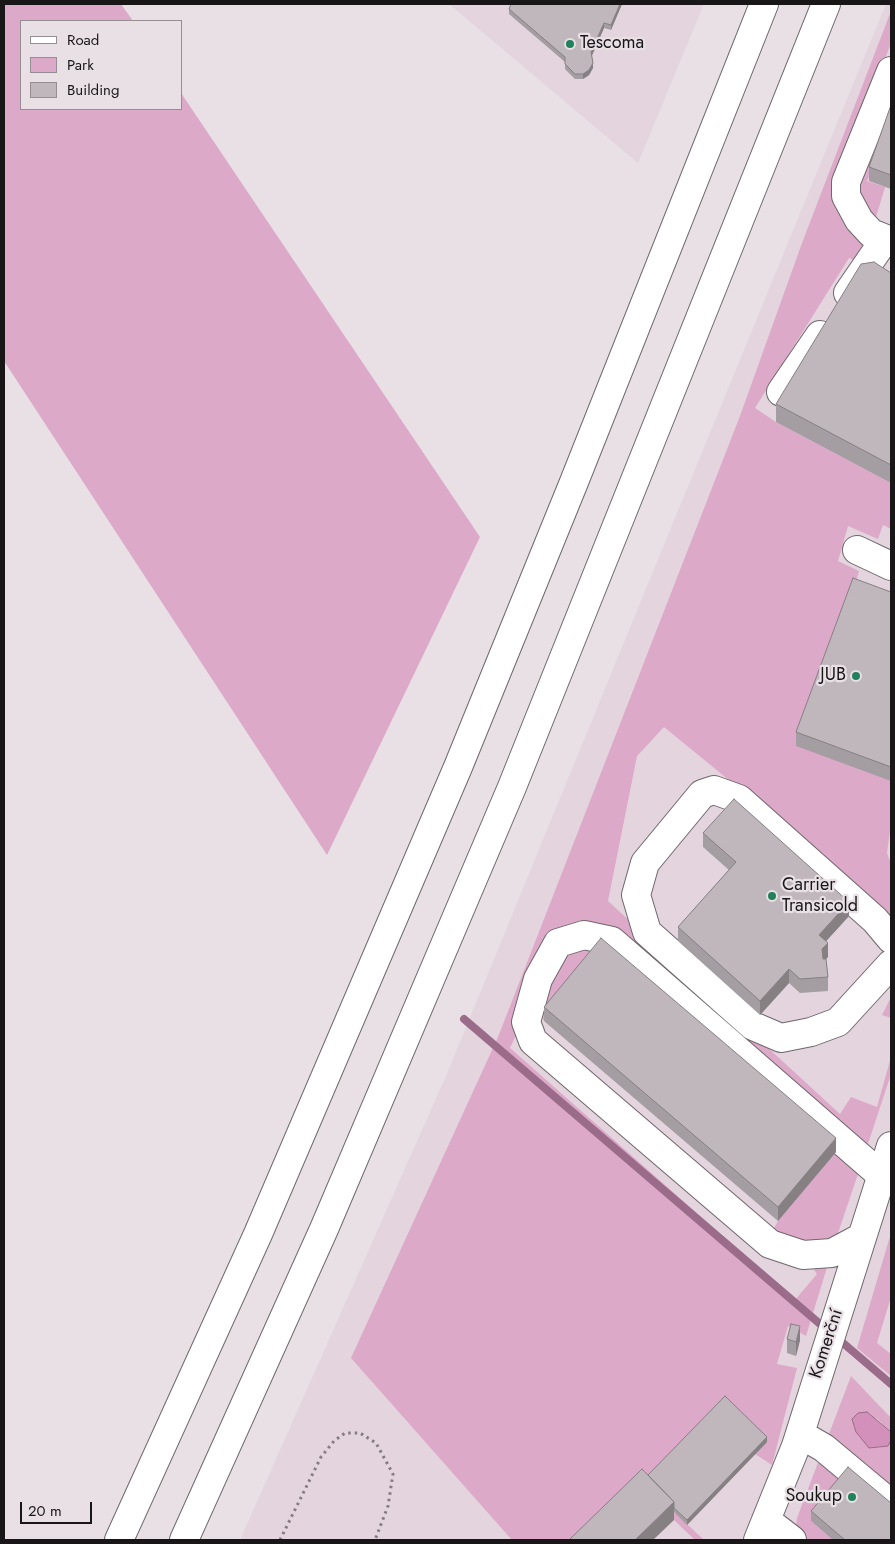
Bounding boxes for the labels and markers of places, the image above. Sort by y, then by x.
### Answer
place label: Tescoma [580,33,644,55]
marker: Tescoma [564,38,576,50]
place label: JUB [820,665,846,687]
marker: JUB [850,670,862,682]
place label: Carrier Transicold [782,875,858,918]
marker: Carrier Transicold [766,890,778,902]
place label: Soukup [785,1486,842,1508]
marker: Soukup [846,1491,858,1503]

